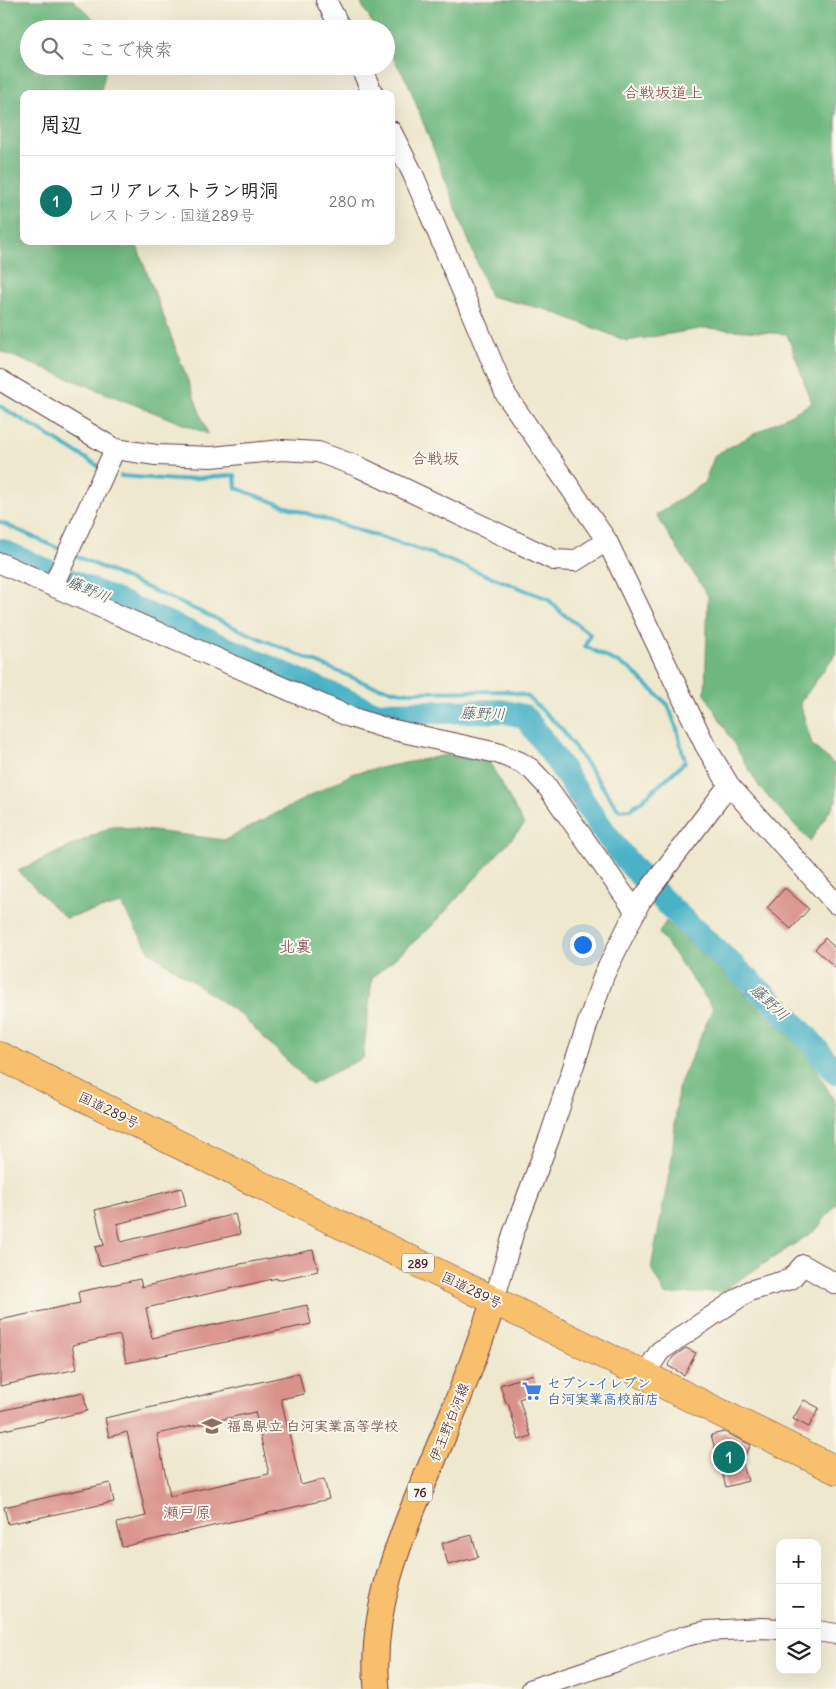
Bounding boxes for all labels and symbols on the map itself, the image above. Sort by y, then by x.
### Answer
district label: 合戦坂道上 [623,82,703,102]
district label: 合戦坂 [411,448,459,468]
water label: 藤野川 [65,571,113,607]
water label: 藤野川 [460,703,506,723]
your location [570,932,596,958]
district label: 北裏 [279,936,311,956]
water label: 藤野川 [747,980,793,1024]
street label: 国道289号 [75,1087,143,1133]
road number: 289 [402,1254,434,1272]
street label: 国道289号 [438,1267,506,1313]
place label: セブン-イレブン 白河実業高校前店 [547,1374,659,1408]
street label: 伊王野白河線 [425,1380,473,1464]
supermarket icon: セブン-イレブン 白河実業高校前店 [521,1380,543,1402]
school or university icon: 福島県立 白河実業高等学校 [201,1415,223,1437]
place label: 福島県立 白河実業高等学校 [227,1417,398,1435]
pin: 1 [713,1438,745,1476]
road number: 76 [408,1482,432,1501]
district label: 瀬戸原 [163,1502,211,1522]

